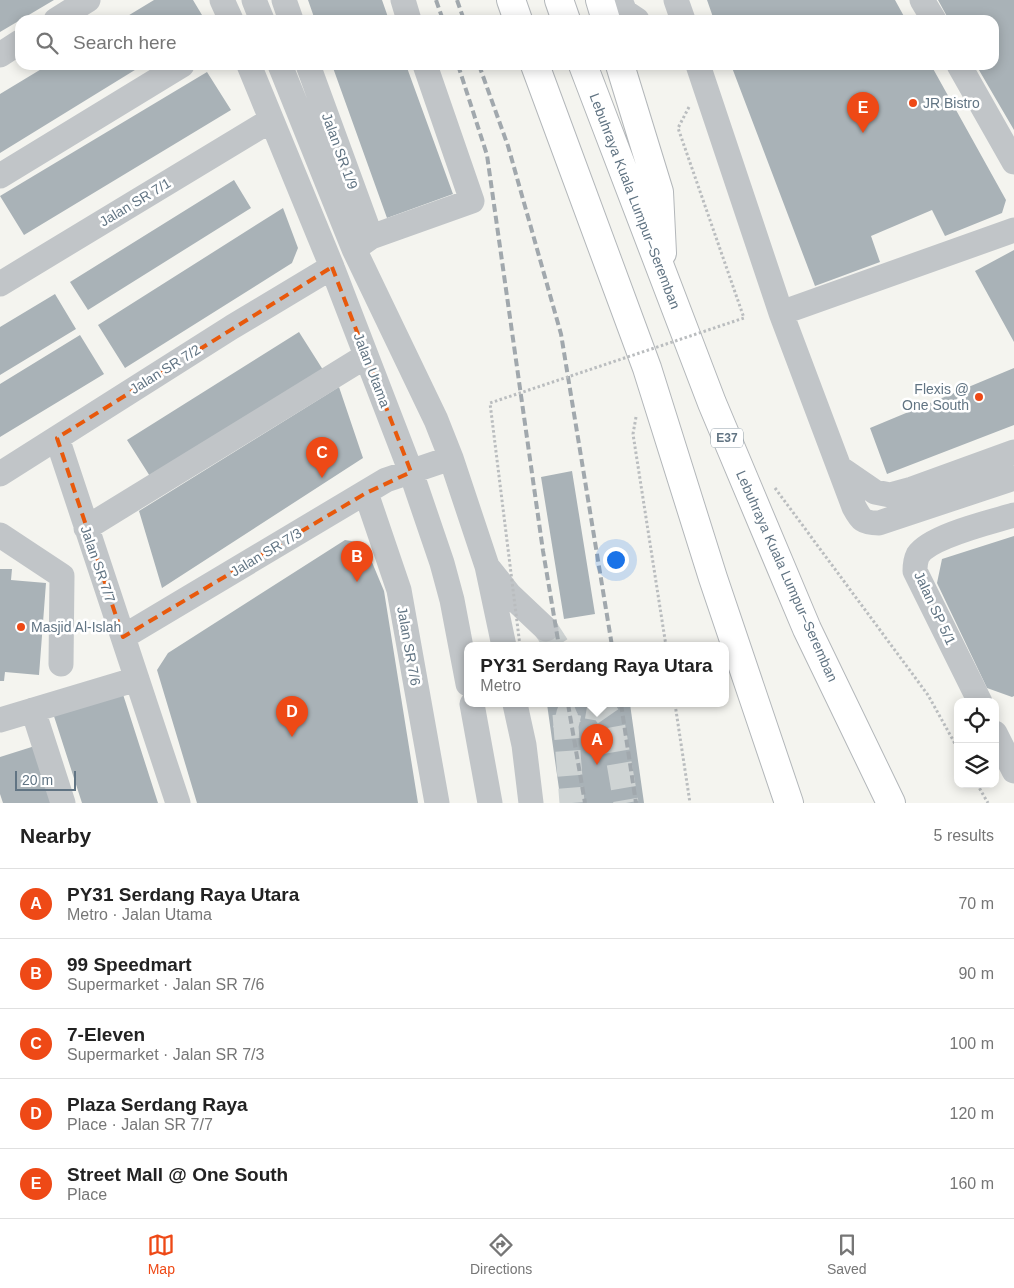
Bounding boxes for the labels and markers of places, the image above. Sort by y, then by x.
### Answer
pin: E [847,92,879,133]
place label: JR Bistro [923,95,980,111]
marker: JR Bistro [907,97,919,109]
place label: Flexis @ One South [902,381,969,413]
marker: Flexis @ One South [973,391,985,403]
pin: C [306,437,338,478]
pin: B [341,541,373,582]
place label: Masjid Al-Islah [31,619,121,635]
marker: Masjid Al-Islah [15,621,27,633]
pin: D [276,696,308,737]
pin: A [581,724,613,765]

